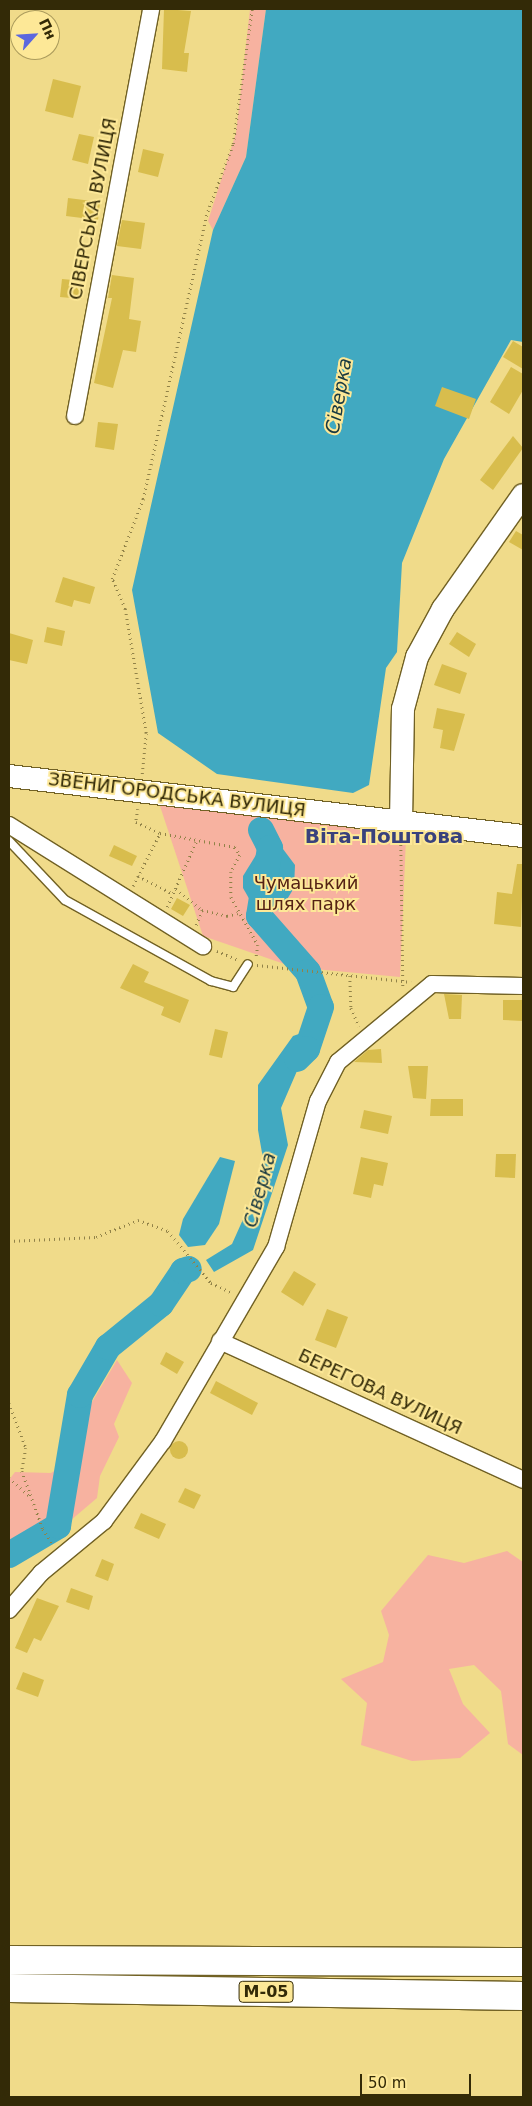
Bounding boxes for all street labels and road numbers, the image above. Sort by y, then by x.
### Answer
street label: СІВЕРСЬКА ВУЛИЦЯ [65,116,121,302]
street label: ЗВЕНИГОРОДСЬКА ВУЛИЦЯ [47,768,307,822]
street label: БЕРЕГОВА ВУЛИЦЯ [295,1345,465,1439]
road number: М-05 [238,1978,294,2005]

